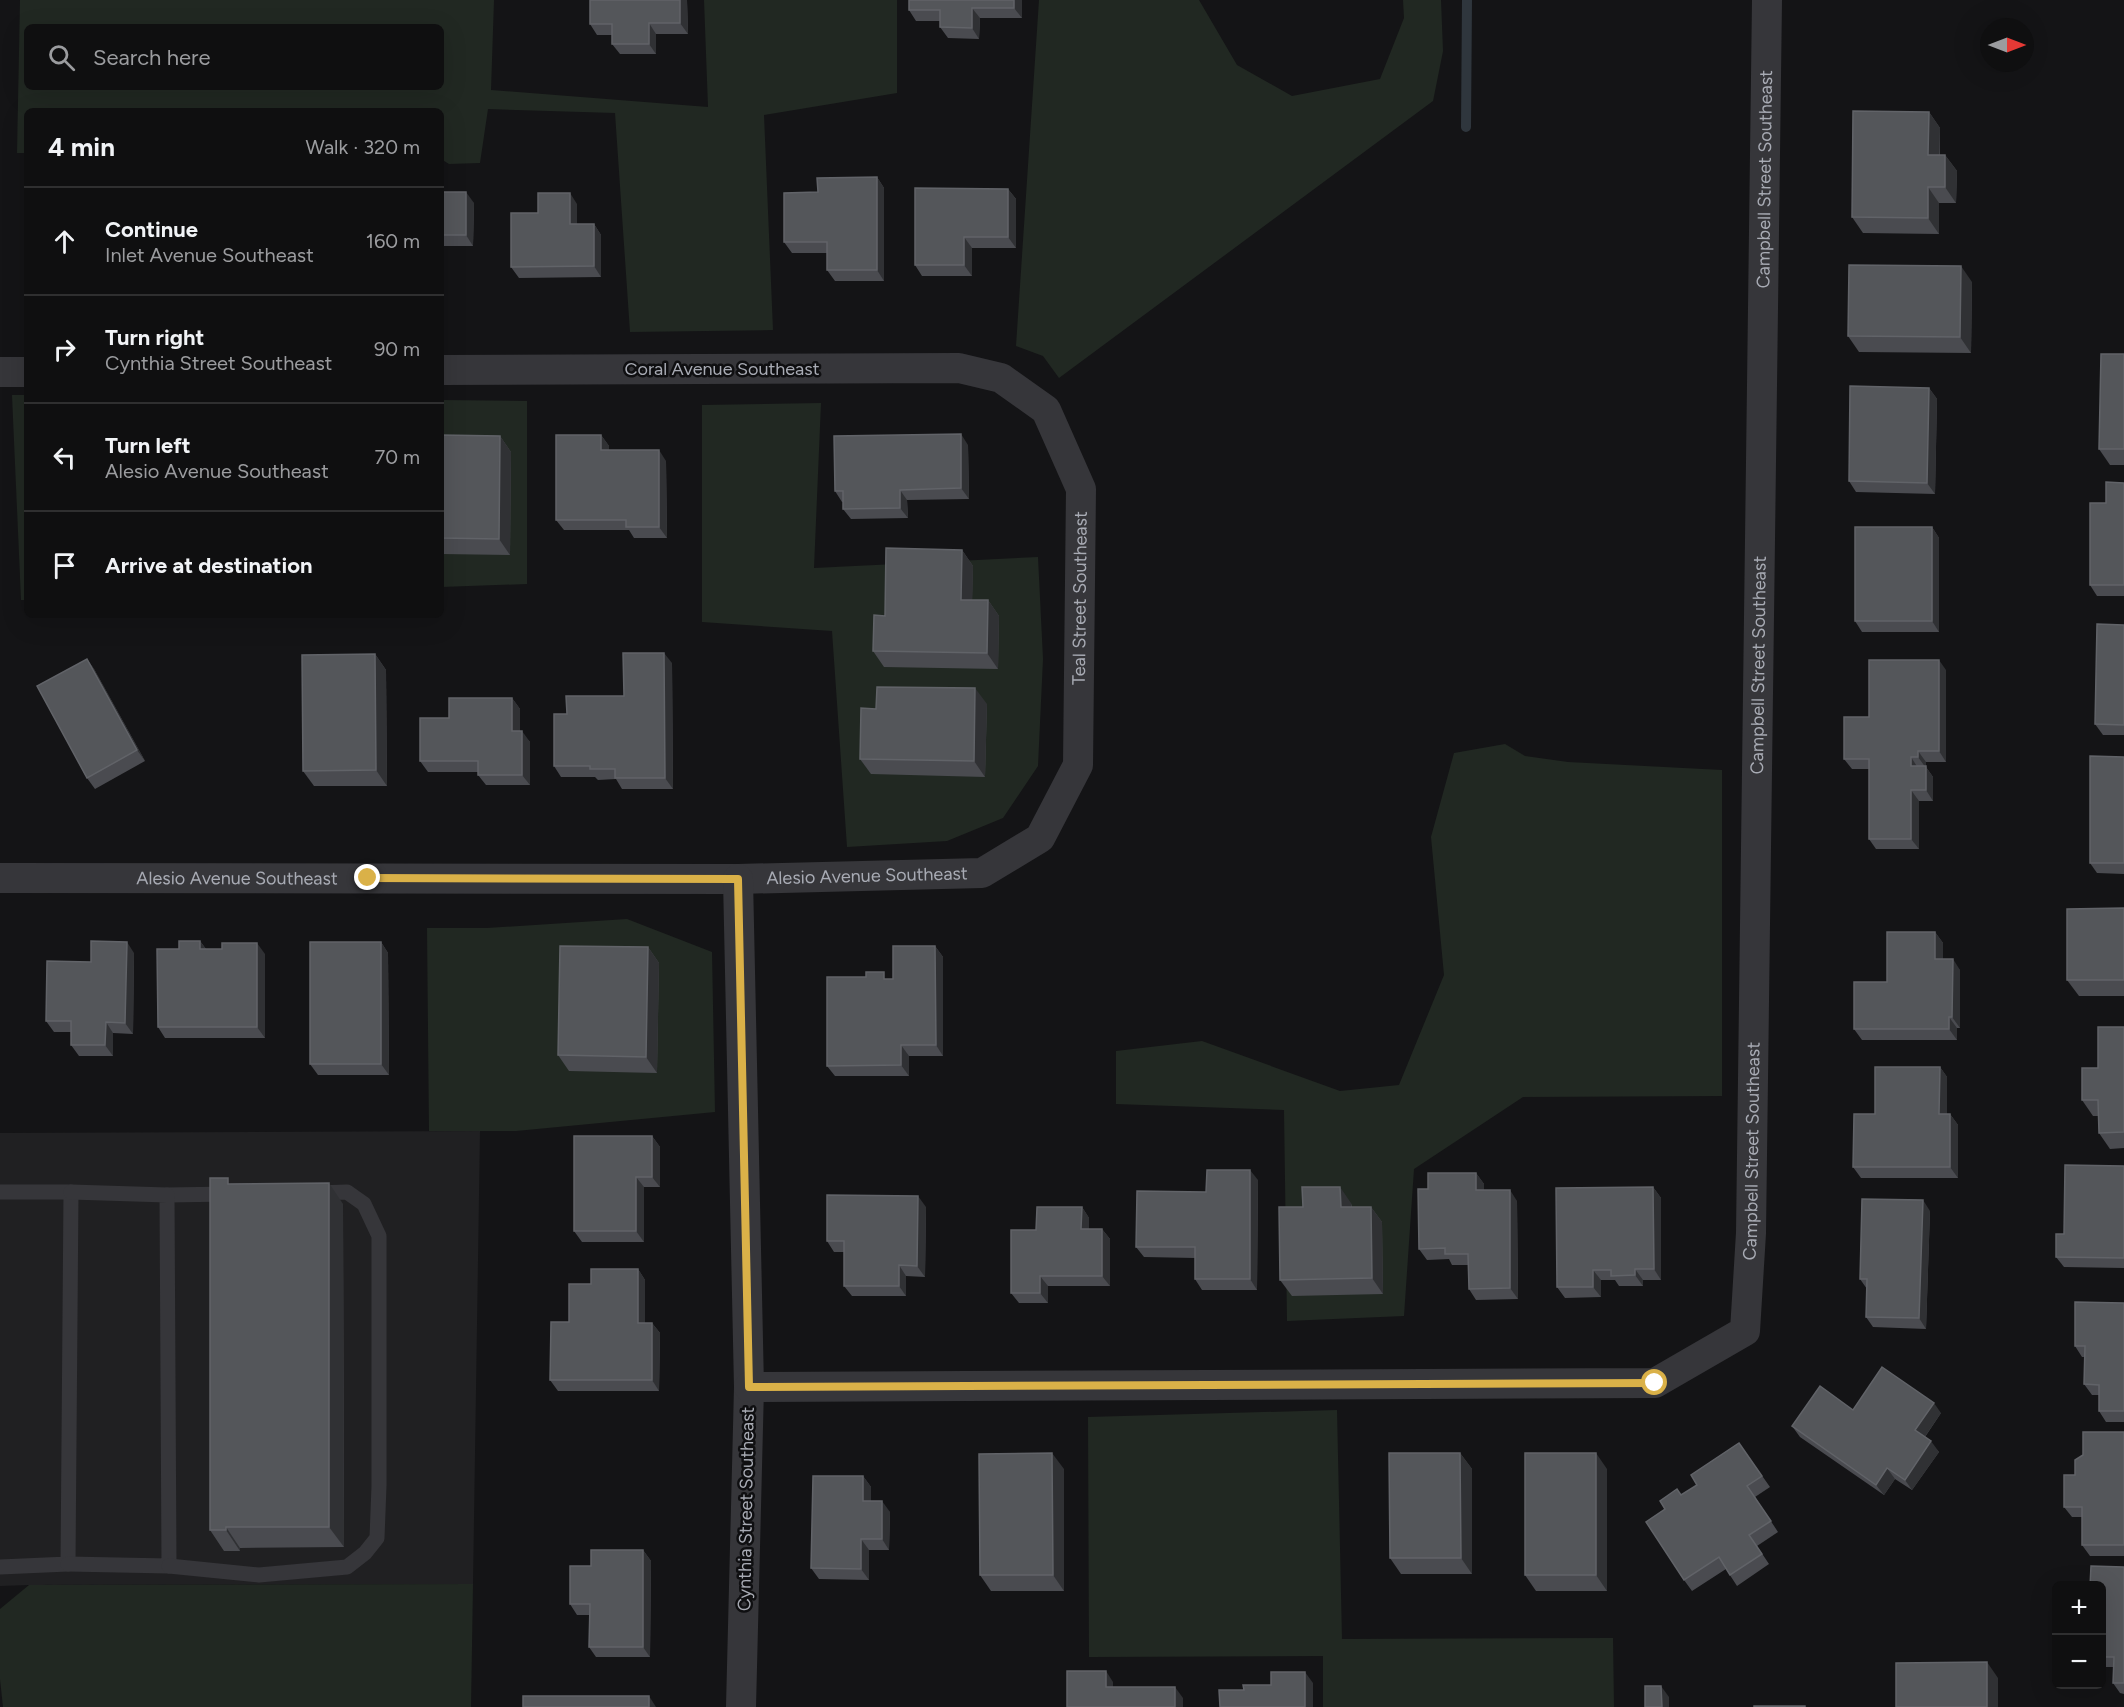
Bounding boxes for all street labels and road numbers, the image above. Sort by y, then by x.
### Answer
street label: Campbell Street Southeast [1752,70,1777,289]
street label: Coral Avenue Southeast [625,358,820,380]
street label: Teal Street Southeast [1068,511,1092,685]
street label: Campbell Street Southeast [1746,556,1771,775]
street label: Alesio Avenue Southeast [766,862,968,889]
street label: Alesio Avenue Southeast [136,867,338,889]
street label: Campbell Street Southeast [1738,1042,1764,1261]
street label: Cynthia Street Southeast [733,1406,759,1611]

